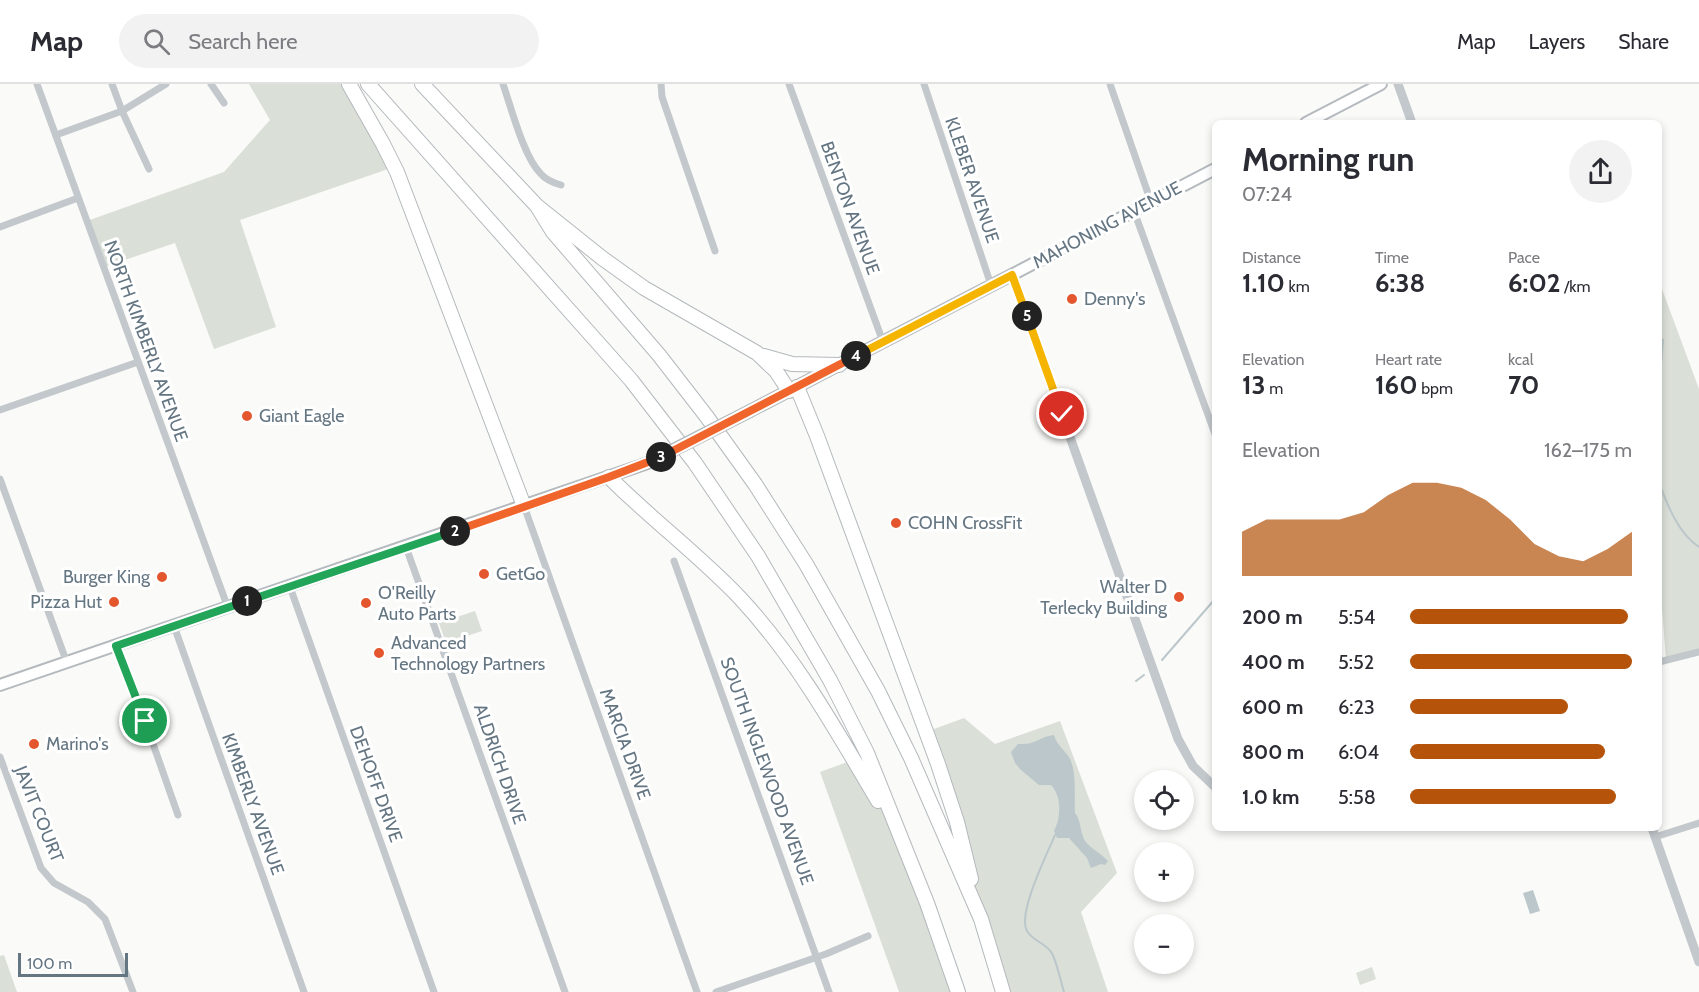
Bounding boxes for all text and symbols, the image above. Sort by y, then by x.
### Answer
search box [119,14,539,68]
text: Map [30,24,83,58]
icon: search [140,25,173,58]
text: Search here [188,28,297,55]
text: Map [1457,29,1496,54]
text: Layers [1529,29,1585,54]
text: Share [1618,29,1669,54]
street label: KLEBER AVENUE [940,114,1004,246]
street label: BENTON AVENUE [816,138,884,278]
text: Morning run [1242,139,1414,179]
button: share [1569,140,1632,203]
street label: MAHONING AVENUE [1029,176,1185,273]
text: 07:24 [1242,182,1292,206]
street label: NORTH KIMBERLY AVENUE [99,237,193,445]
text: Distance [1242,248,1301,267]
text: Time [1375,248,1409,267]
text: Pace [1508,248,1540,267]
text: 1.10 [1242,267,1285,299]
text: 6:38 [1375,267,1425,299]
text: 6:02 [1508,267,1561,299]
text: km [1285,277,1310,296]
text: /km [1561,277,1590,296]
place label: Denny's [1084,288,1146,310]
marker: Denny's [1065,292,1079,306]
pin: 5 [1012,301,1042,331]
text: 5 [1023,306,1031,325]
pin: 4 [841,341,871,371]
text: 4 [851,346,861,365]
text: Elevation [1242,350,1305,369]
text: Heart rate [1375,350,1442,369]
text: kcal [1508,350,1534,369]
text: 13 [1242,369,1266,401]
text: 160 [1375,369,1418,401]
text: 70 [1508,369,1539,401]
text: m [1266,379,1283,398]
text: bpm [1418,379,1453,398]
pin [1036,388,1087,439]
icon: check [1045,397,1078,430]
place label: Giant Eagle [259,405,344,427]
marker: Giant Eagle [240,409,254,423]
text: Elevation [1242,438,1320,462]
text: 162–175 m [1544,438,1632,462]
pin: 3 [646,442,676,472]
text: 3 [657,447,665,466]
place label: COHN CrossFit [908,512,1022,534]
pin: 2 [440,516,470,546]
marker: COHN CrossFit [889,516,903,530]
text: 2 [451,521,459,540]
place label: GetGo [496,563,545,585]
place label: Burger King [63,566,151,588]
marker: GetGo [477,567,491,581]
marker: Burger King [155,570,169,584]
place label: Walter D Terlecky Building [1040,576,1168,619]
place label: O'Reilly Auto Parts [378,582,456,625]
pin: 1 [232,586,262,616]
marker: Walter D Terlecky Building [1172,590,1186,604]
place label: Pizza Hut [30,591,102,613]
text: 1 [244,591,250,610]
marker: Pizza Hut [107,595,121,609]
marker: O'Reilly Auto Parts [359,596,373,610]
text: 200 m [1242,605,1303,629]
text: 5:54 [1338,605,1375,629]
place label: Advanced Technology Partners [391,632,545,675]
marker: Advanced Technology Partners [372,646,386,660]
text: 400 m [1242,650,1305,674]
text: 5:52 [1338,650,1374,674]
street label: SOUTH INGLEWOOD AVENUE [716,654,819,888]
street label: MARCIA DRIVE [595,685,655,803]
pin [119,695,170,746]
text: 600 m [1242,695,1303,719]
text: 6:23 [1338,695,1375,719]
street label: ALDRICH DRIVE [469,701,531,827]
icon: arrive [128,704,161,737]
street label: DEHOFF DRIVE [345,723,407,845]
street label: KIMBERLY AVENUE [217,730,289,878]
place label: Marino's [46,733,109,755]
marker: Marino's [27,737,41,751]
text: 800 m [1242,740,1304,764]
text: 6:04 [1338,740,1379,764]
street label: JAVIT COURT [9,762,68,866]
map controls [1134,770,1194,974]
button: locate [1134,770,1194,830]
text: 1.0 km [1242,785,1299,809]
text: 5:58 [1338,785,1376,809]
button: + [1134,842,1194,902]
button: − [1134,914,1194,974]
scale bar [18,950,128,978]
text: 100 m [27,954,72,973]

